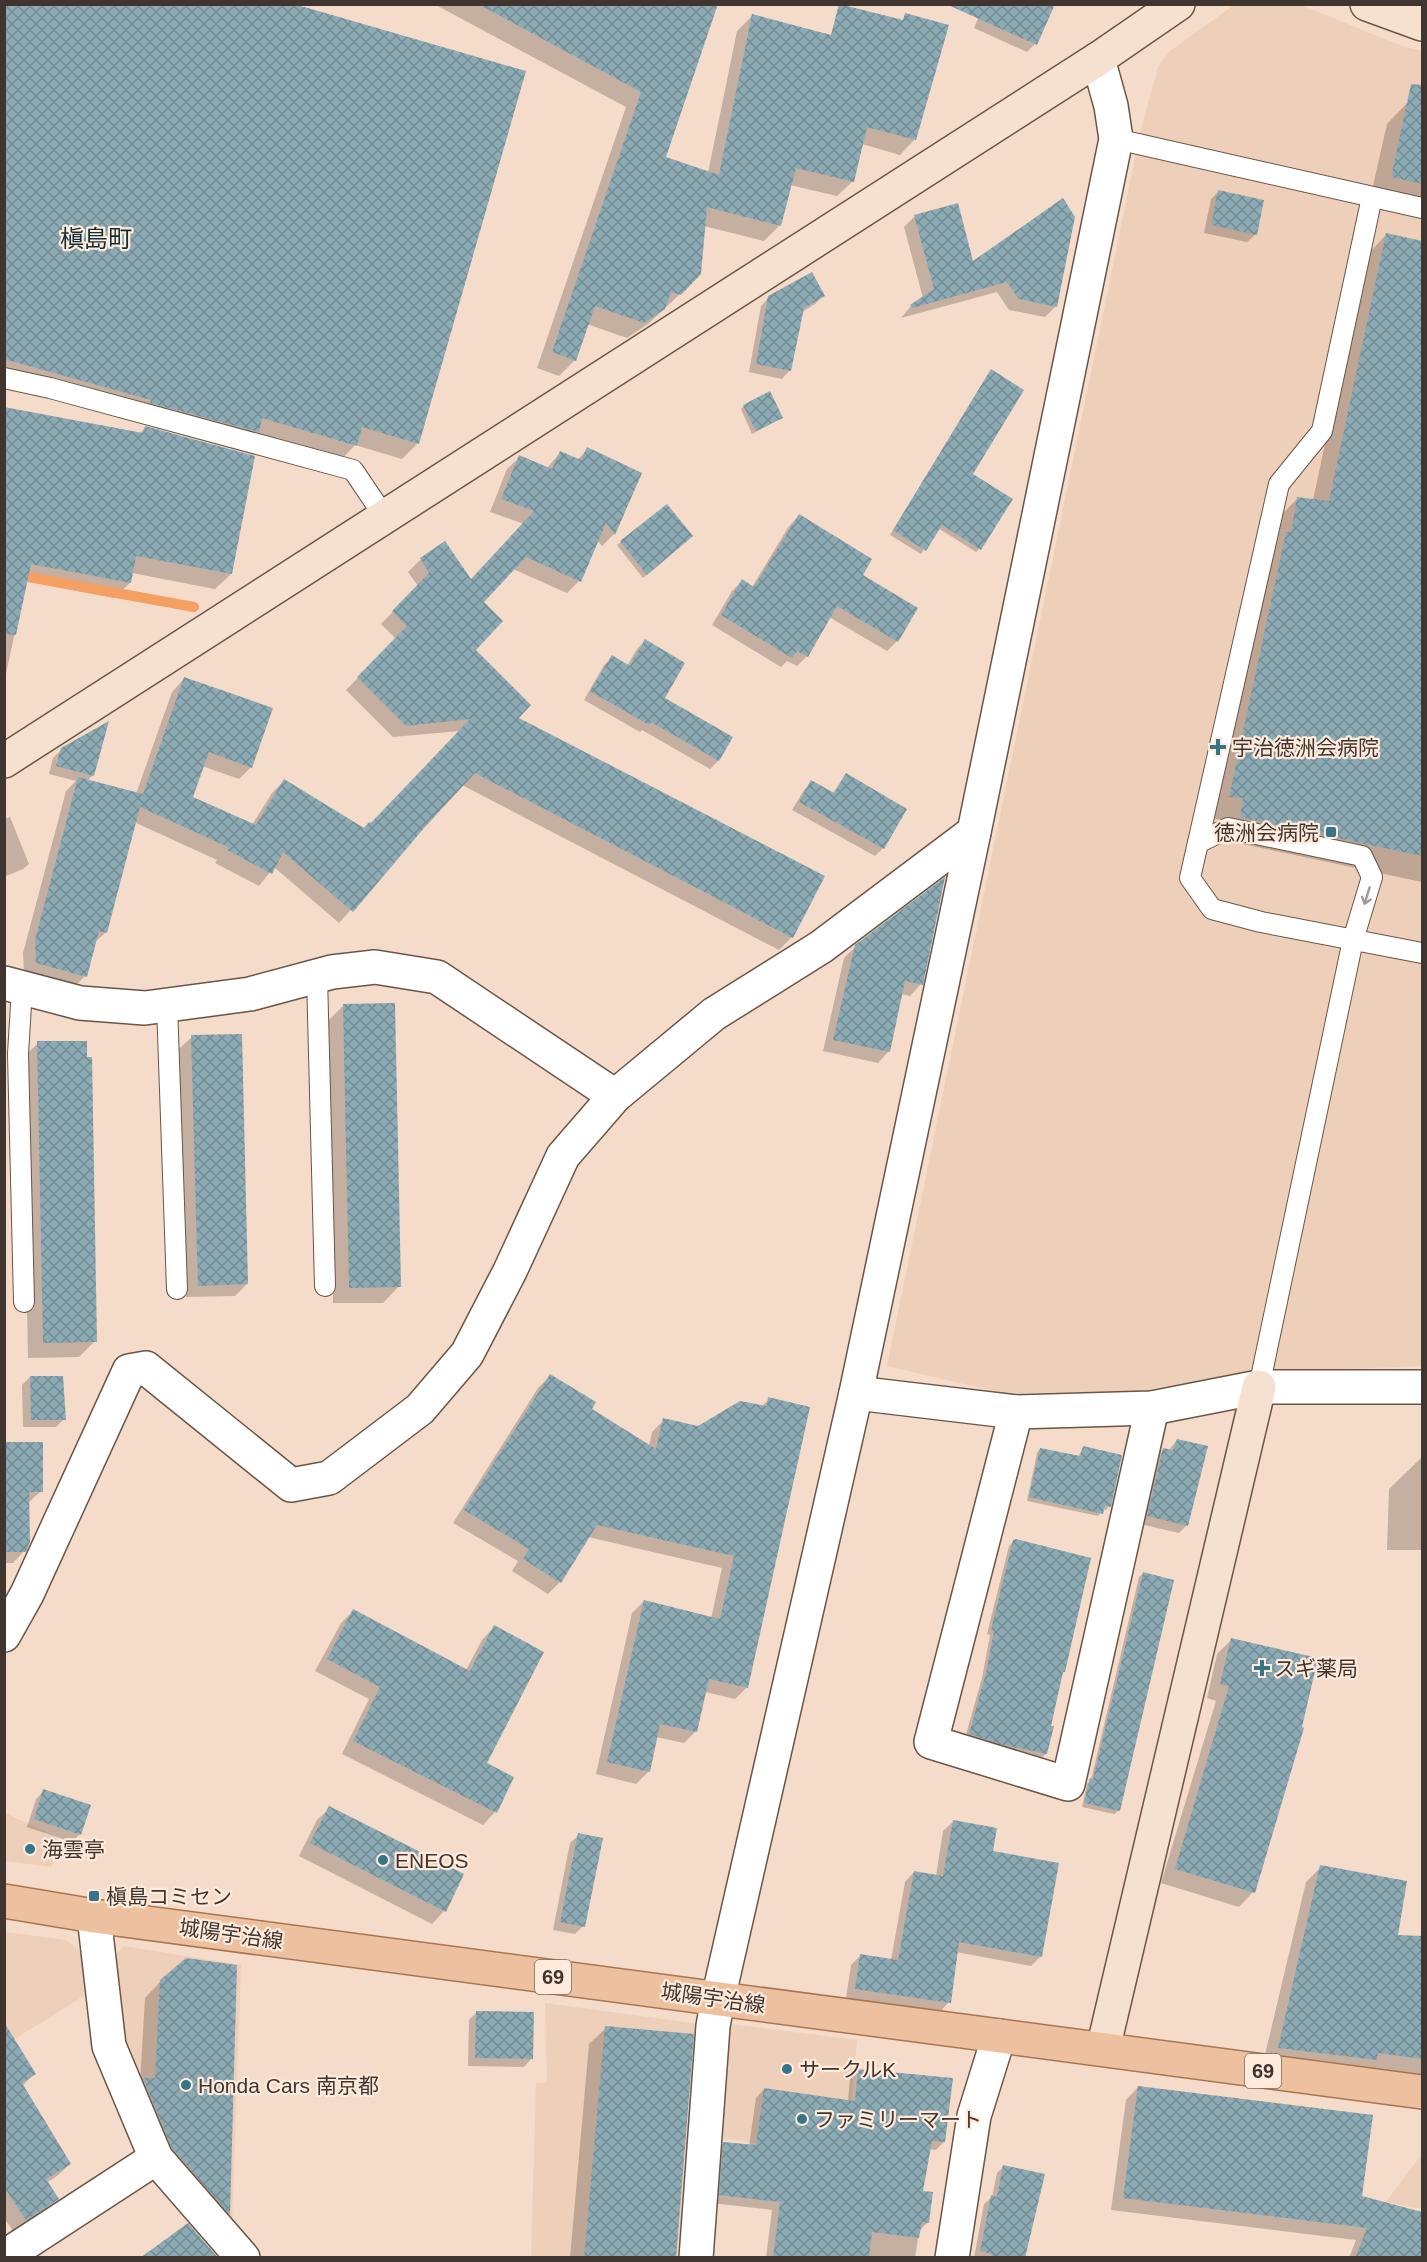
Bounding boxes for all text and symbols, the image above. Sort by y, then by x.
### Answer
district label: 槇島町 [60,225,132,252]
place label: 宇治徳洲会病院 [1232,736,1379,759]
marker: 宇治徳洲会病院 [1209,738,1227,756]
place label: 徳洲会病院 [1214,821,1319,844]
marker: 徳洲会病院 [1324,825,1338,839]
one-way arrow [1361,886,1372,905]
place label: スギ薬局 [1274,1657,1358,1680]
marker: スギ薬局 [1255,1661,1269,1675]
place label: 海雲亭 [42,1838,105,1861]
marker: 海雲亭 [23,1842,37,1856]
place label: ENEOS [395,1849,469,1872]
marker: ENEOS [376,1853,390,1867]
place label: 槇島コミセン [106,1885,232,1908]
marker: 槇島コミセン [87,1889,101,1903]
street label: 城陽宇治線 [177,1915,285,1953]
road number: 69 [535,1960,571,1994]
street label: 城陽宇治線 [659,1979,767,2017]
road number: 69 [1245,2054,1281,2088]
place label: サークルK [799,2058,896,2081]
marker: サークルK [780,2062,794,2076]
place label: Honda Cars 南京都 [198,2074,379,2097]
marker: Honda Cars 南京都 [179,2078,193,2092]
place label: ファミリーマート [814,2108,982,2131]
marker: ファミリーマート [795,2112,809,2126]

